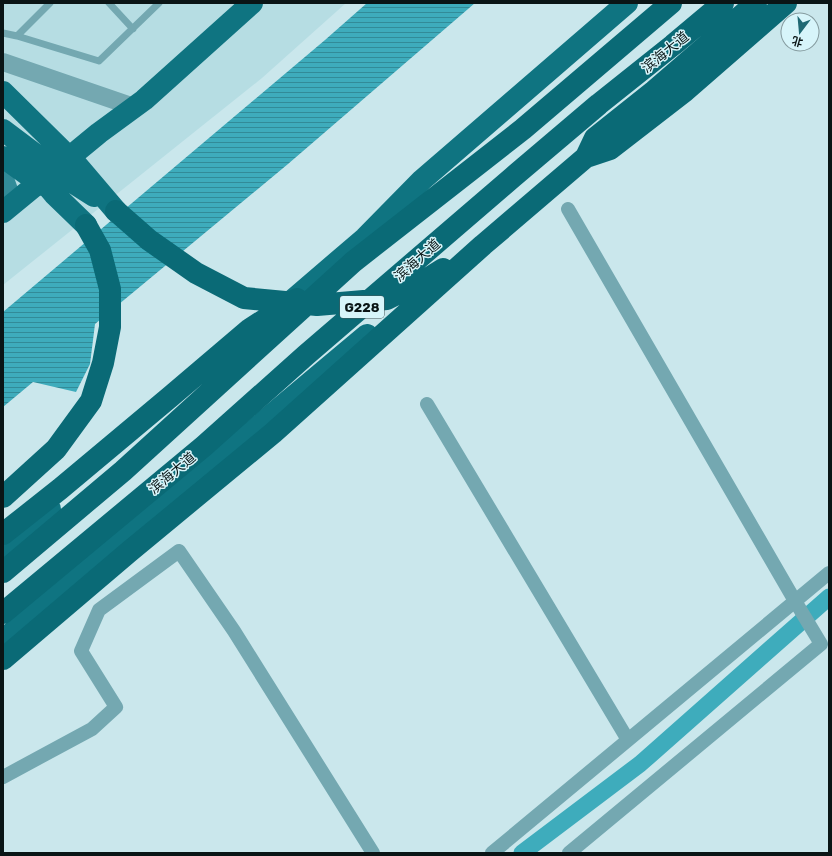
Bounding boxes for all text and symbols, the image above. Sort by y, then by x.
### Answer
north arrow [780,12,820,52]
street label: 滨海大道 [638,28,692,77]
text: 北 [790,33,804,49]
street label: 滨海大道 [391,236,444,285]
road number: G228 [340,296,384,318]
street label: 滨海大道 [145,449,199,498]

